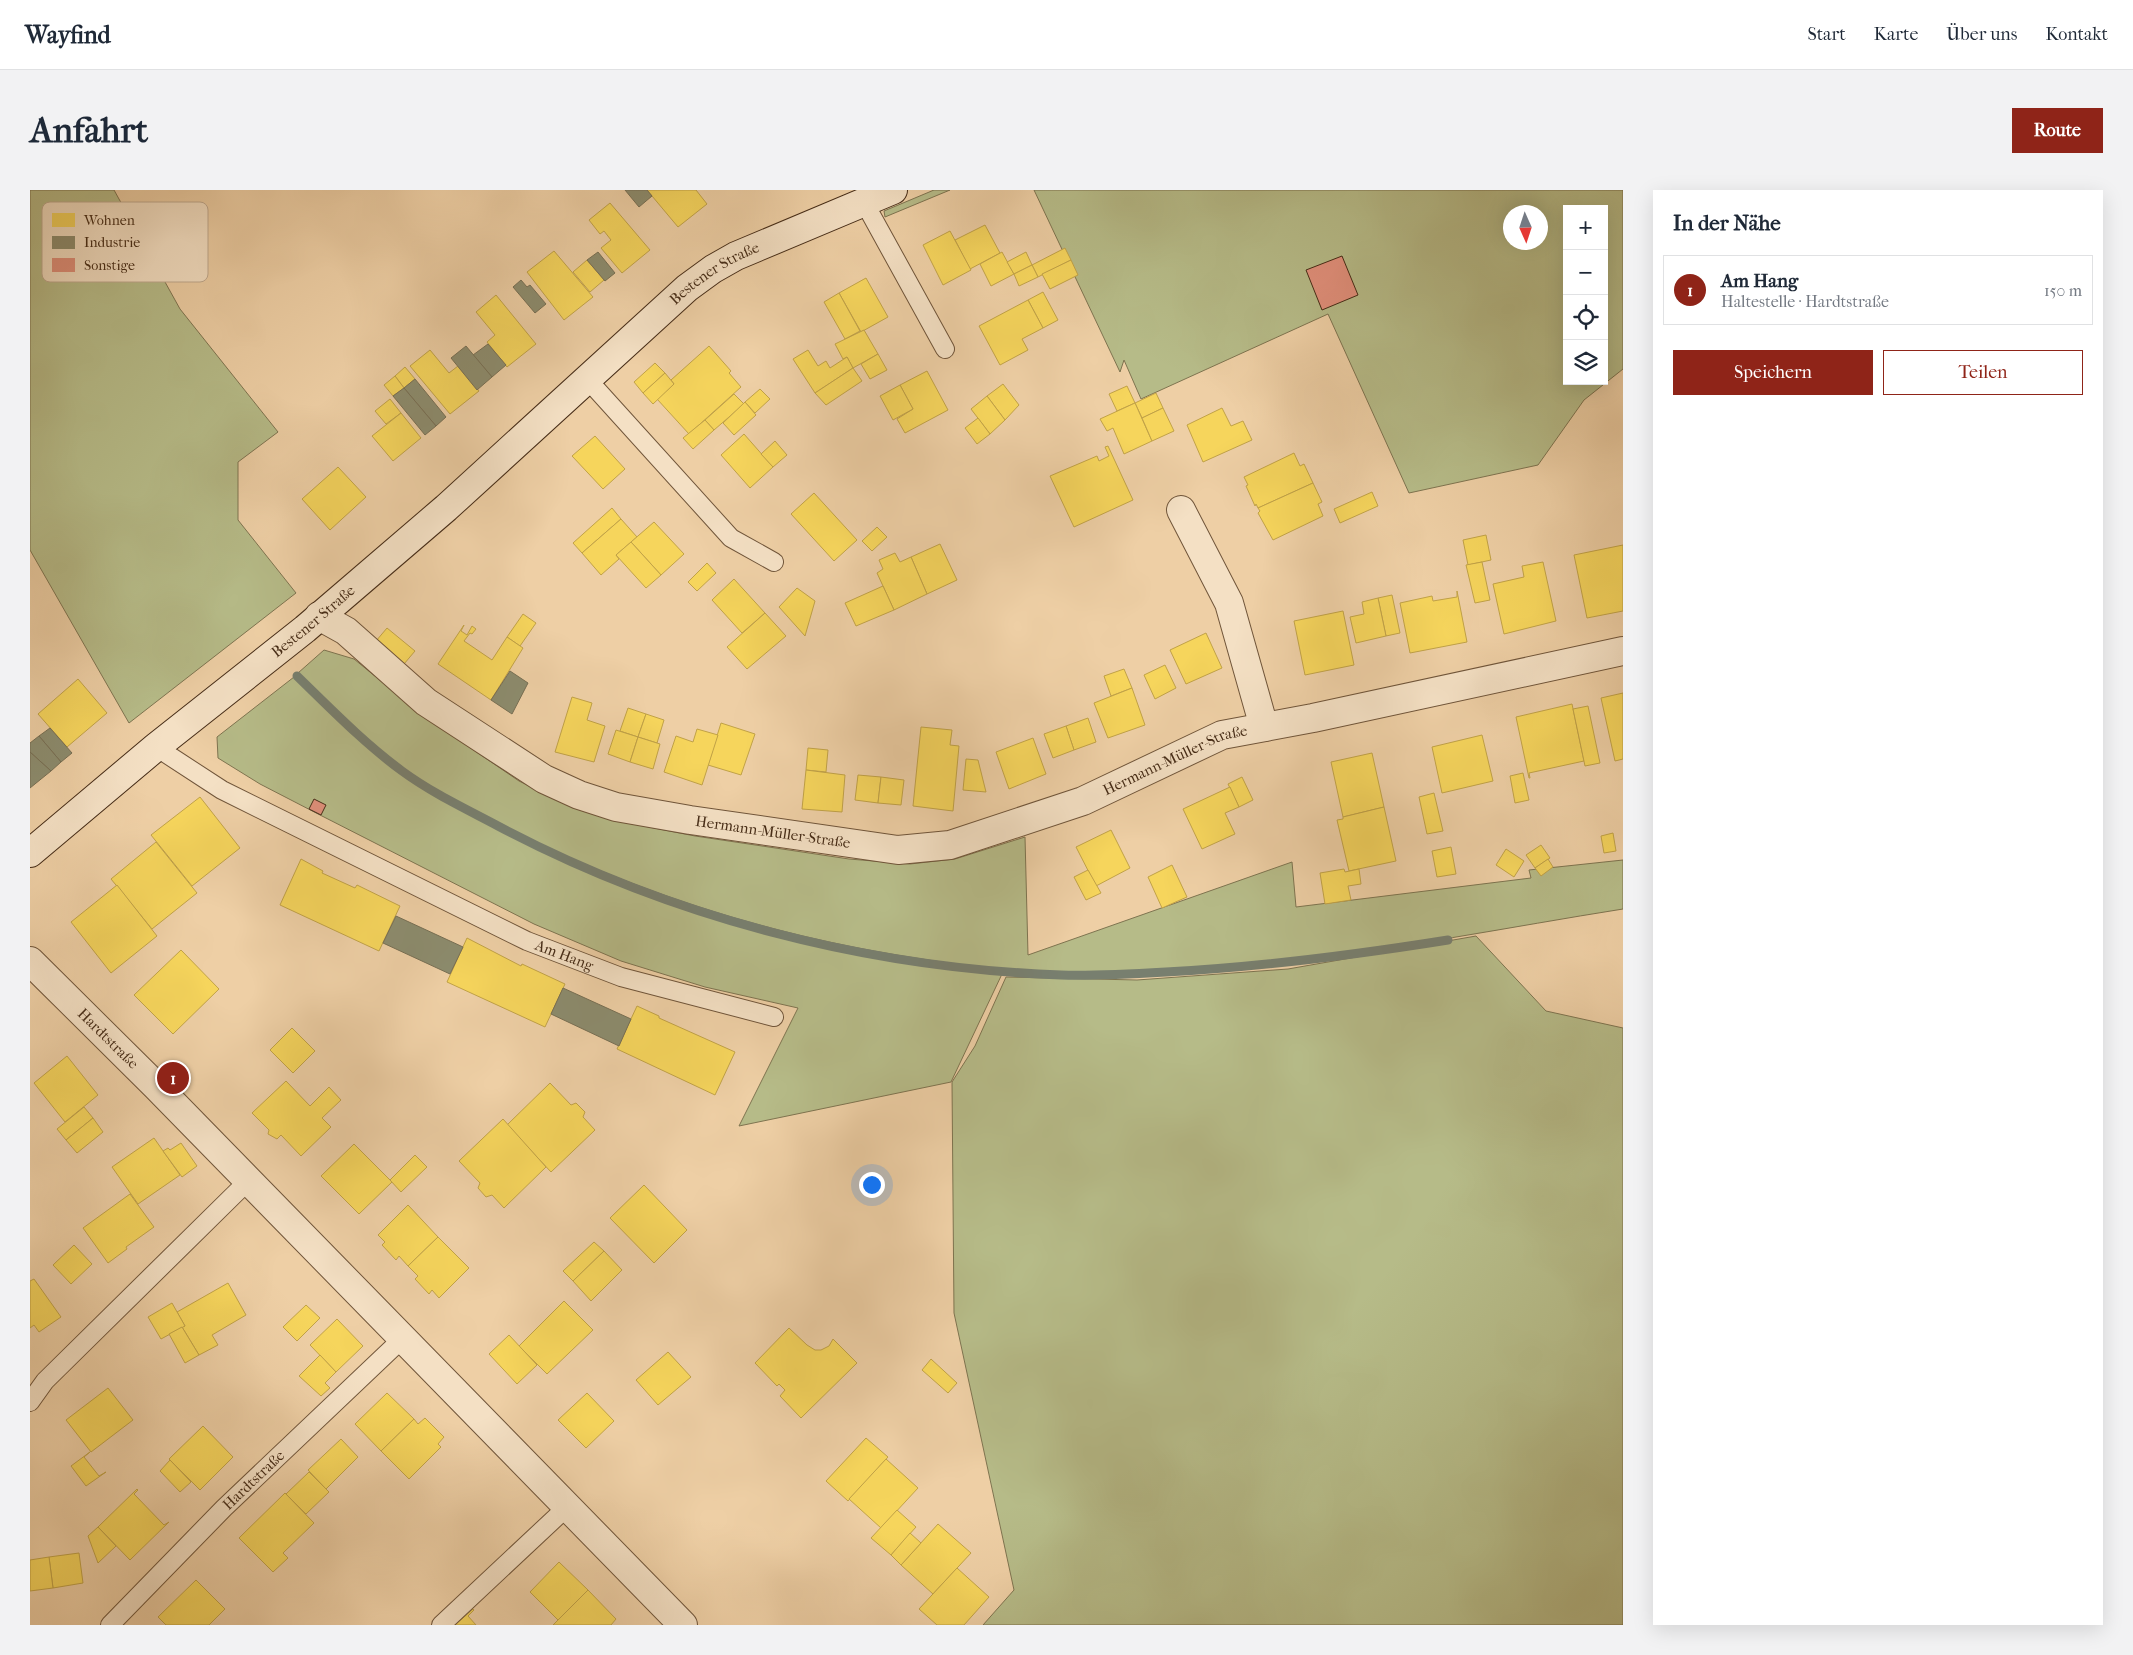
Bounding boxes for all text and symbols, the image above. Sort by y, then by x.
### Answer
text: Wayfind [25,21,111,49]
text: Start [1807,24,1846,45]
text: Karte [1874,24,1918,45]
text: Über uns [1946,24,2017,45]
text: Kontakt [2045,24,2108,45]
button: Route [2012,108,2103,153]
text: Anfahrt [30,110,148,151]
legend [42,202,208,282]
north arrow [1503,205,1548,250]
map controls [1563,205,1608,385]
button: + [1563,205,1608,250]
text: In der Nähe [1673,211,1781,235]
text: Wohnen [83,212,135,229]
text: Industrie [84,234,140,251]
street label: Bestener Straße [666,238,762,308]
button: − [1563,250,1608,295]
text: Sonstige [84,257,135,274]
text: Am Hang [1721,270,1798,292]
text: 1 [1687,281,1693,300]
text: 150 m [2044,281,2082,300]
text: Haltestelle · Hardtstraße [1721,292,1889,311]
button: locate [1563,295,1608,340]
button: layers [1563,340,1608,385]
button: Speichern [1673,350,1873,395]
button: Teilen [1883,350,2083,395]
street label: Bestener Straße [268,581,359,661]
street label: Hermann-Müller-Straße [1100,721,1249,799]
street label: Hermann-Müller-Straße [694,812,852,852]
street label: Am Hang [532,936,597,975]
street label: Hardtstraße [74,1004,143,1073]
pin: 1 [157,1059,189,1097]
your location [859,1172,885,1198]
street label: Hardtstraße [219,1446,289,1514]

